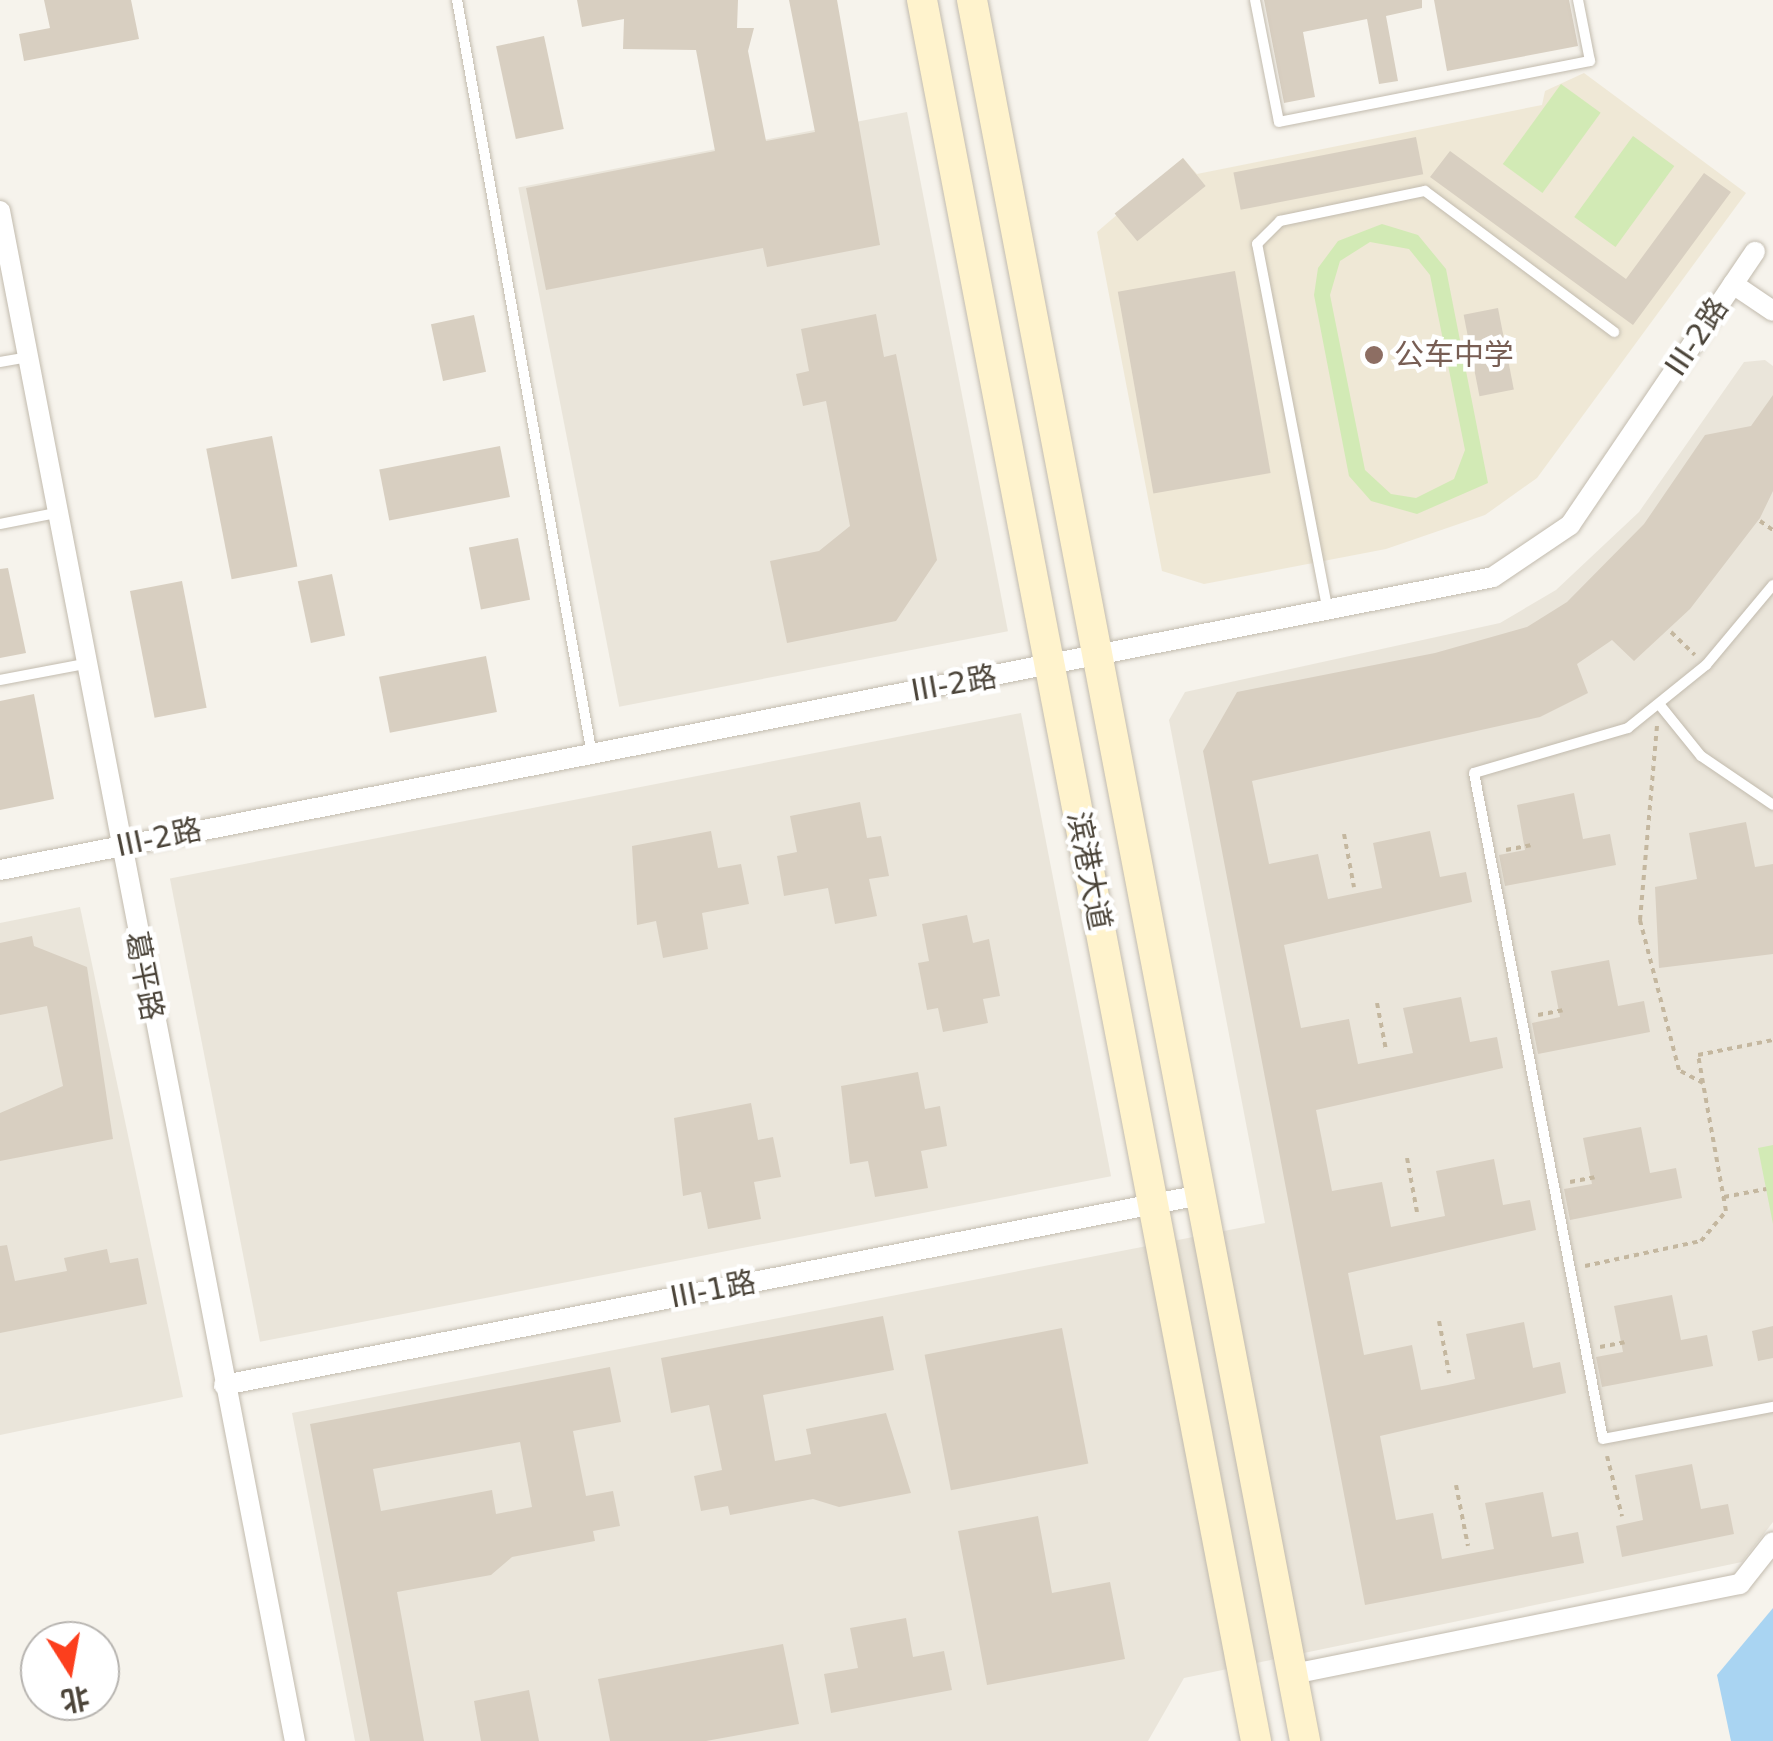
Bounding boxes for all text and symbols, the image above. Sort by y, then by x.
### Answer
street label: III-2路 [1658,291,1736,383]
place label: 公车中学 [1394,337,1514,373]
marker: 公车中学 [1363,344,1385,366]
street label: III-2路 [908,659,1000,709]
street label: 滨港大道 [1060,809,1118,933]
street label: III-2路 [113,811,205,865]
street label: 葛平路 [118,928,170,1024]
street label: III-1路 [667,1264,759,1316]
north arrow [20,1621,120,1721]
text: 北 [59,1680,92,1718]

